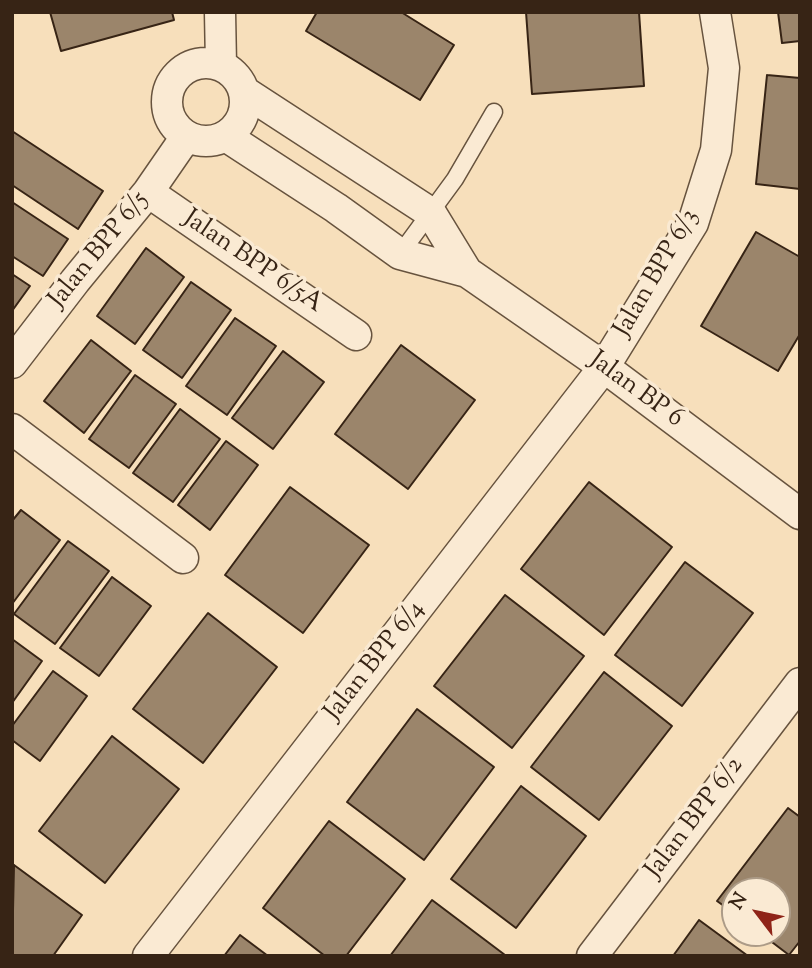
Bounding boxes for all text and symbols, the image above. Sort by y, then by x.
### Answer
street label: Jalan BPP 6/5 [43,186,157,316]
street label: Jalan BPP 6/3 [609,204,707,344]
street label: Jalan BPP 6/5A [176,205,328,321]
street label: Jalan BP 6 [582,346,688,436]
street label: Jalan BPP 6/4 [319,596,433,728]
street label: Jalan BPP 6/2 [640,752,752,886]
north arrow [721,877,791,947]
text: N [724,888,755,915]

